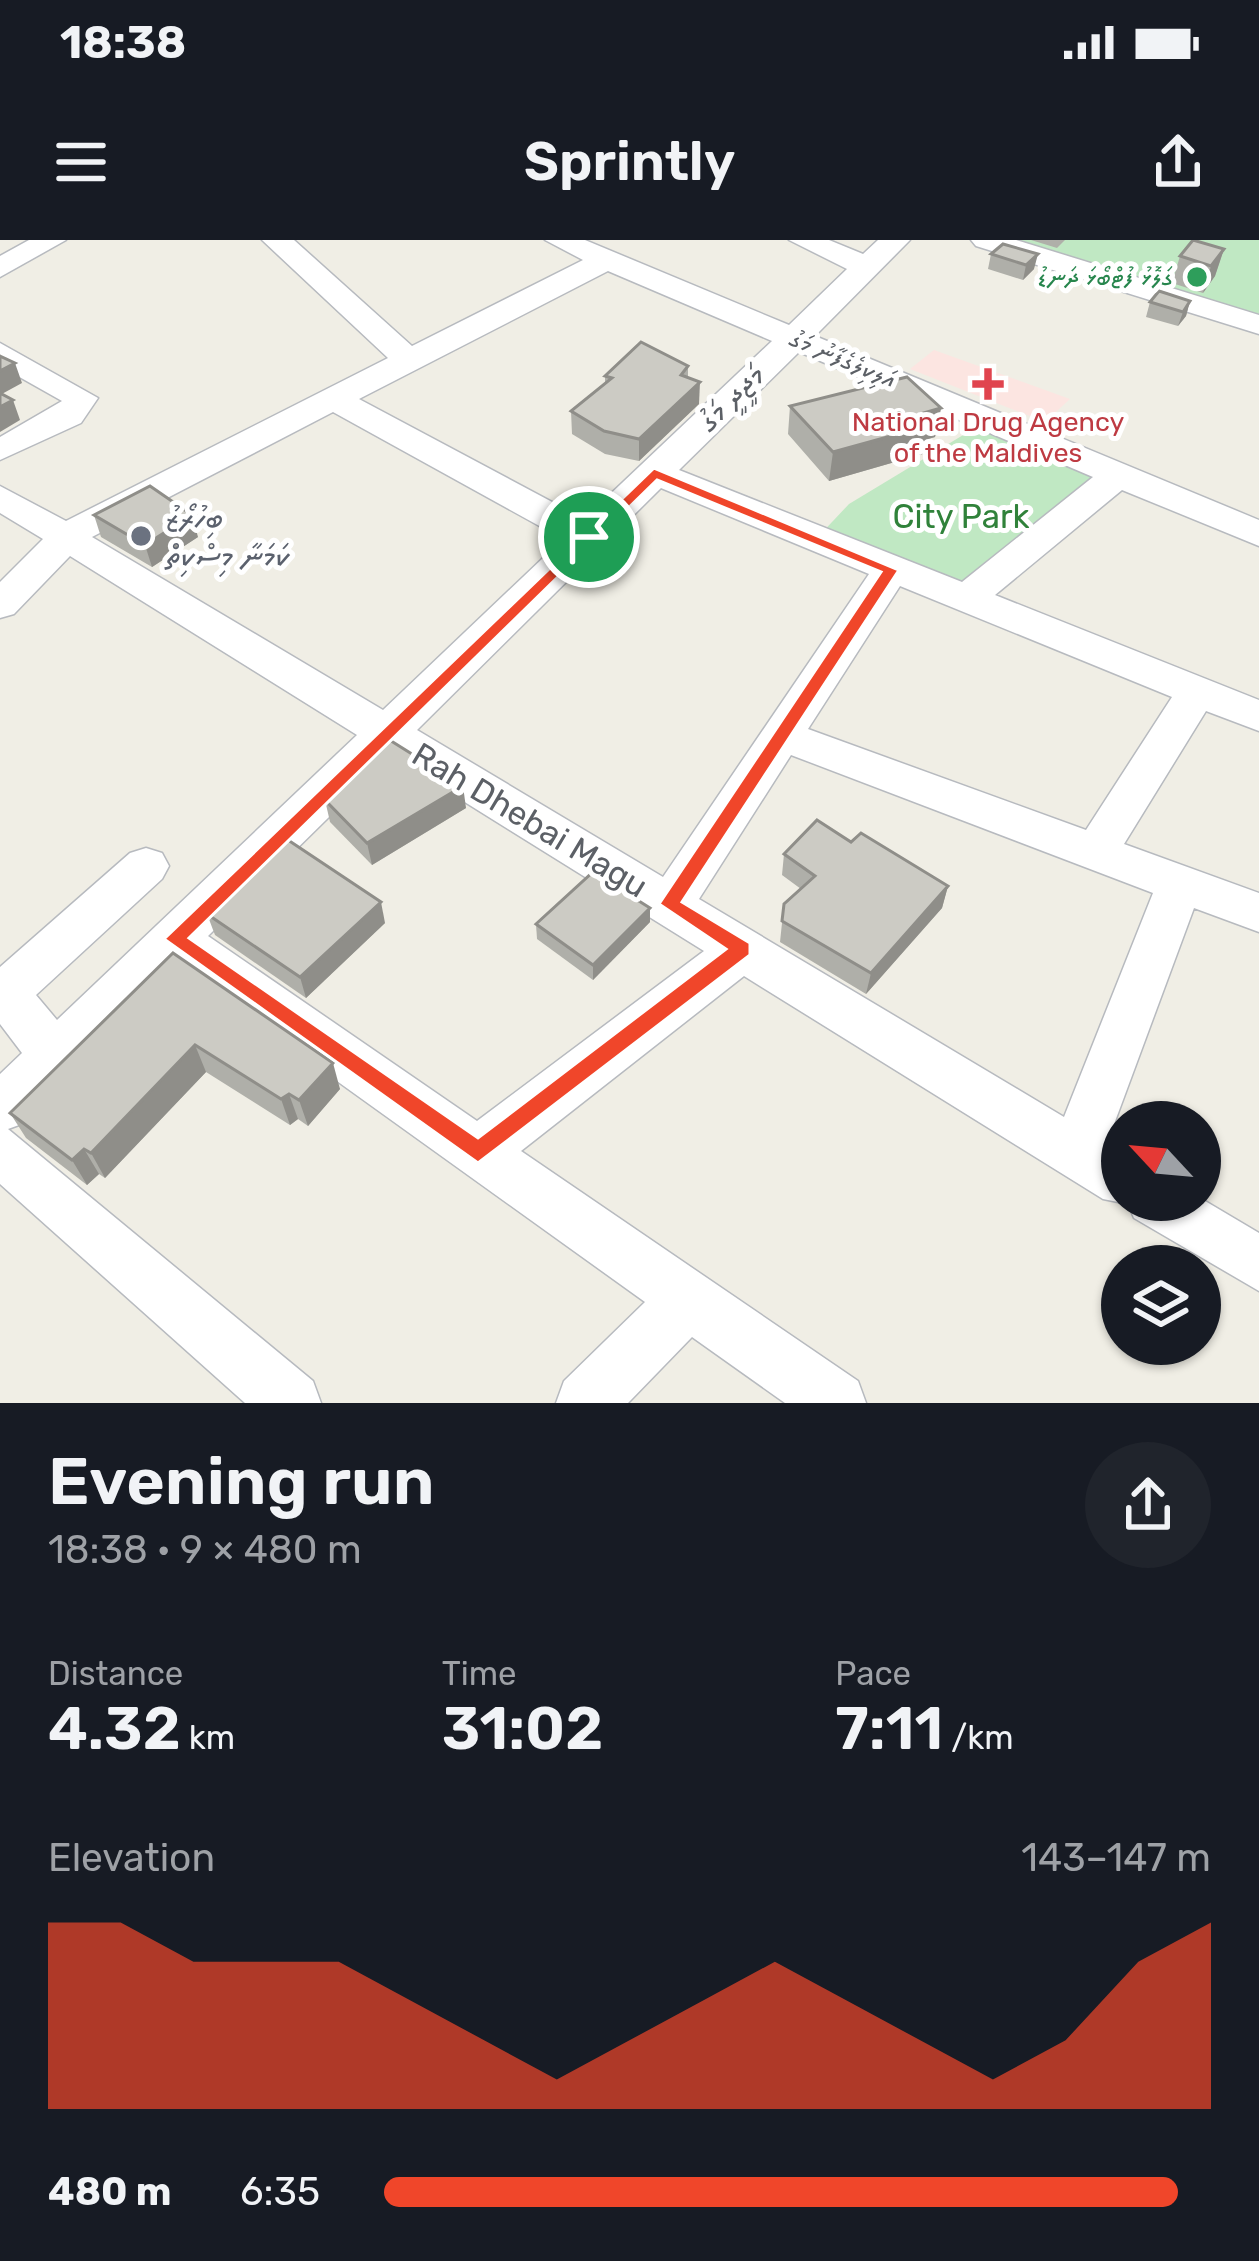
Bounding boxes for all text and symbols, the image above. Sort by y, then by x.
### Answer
text: 18:38 [60,16,186,69]
icon: menu [48,129,114,195]
icon: share [1145,129,1211,195]
text: Sprintly [524,130,735,194]
place label: ގަލޮޅު ފުޓްބޯޅަ ދަނޑު [1037,261,1173,293]
marker: ގަލޮޅު ފުޓްބޯޅަ ދަނޑު [1184,264,1210,290]
street label: އަލިކިލެގެފާނު މަގު [783,322,901,398]
street label: މަޖީދީ މަގު [688,356,776,442]
marker: National Drug Agency of the Maldives [972,368,1004,400]
place label: National Drug Agency of the Maldives [852,406,1124,469]
pin [538,486,640,588]
park label: City Park [893,497,1029,536]
place label: ބިހުރޯޒު ކަމަނާ މިސްކިތް [164,498,291,577]
icon: arrive [556,504,622,570]
marker: ބިހުރޯޒު ކަމަނާ މިސްކިތް [128,523,154,549]
street label: Rah Dhebai Magu [405,734,655,906]
north arrow [1101,1101,1221,1221]
map controls [1101,1101,1221,1365]
button: layers [1101,1245,1221,1365]
text: Evening run [48,1442,434,1521]
button: share [1085,1442,1211,1568]
text: 18:38 · 9 × 480 m [48,1527,362,1573]
text: Distance [48,1654,183,1693]
text: Time [442,1654,516,1693]
text: Pace [835,1654,911,1693]
text: 4.32 [48,1693,181,1764]
text: 31:02 [442,1693,603,1764]
text: 7:11 [835,1693,943,1764]
text: km [181,1718,235,1757]
text: /km [943,1718,1014,1757]
text: Elevation [48,1835,215,1881]
text: 143–147 m [1021,1835,1211,1881]
text: 480 m [48,2169,172,2215]
text: 6:35 [240,2169,320,2215]

